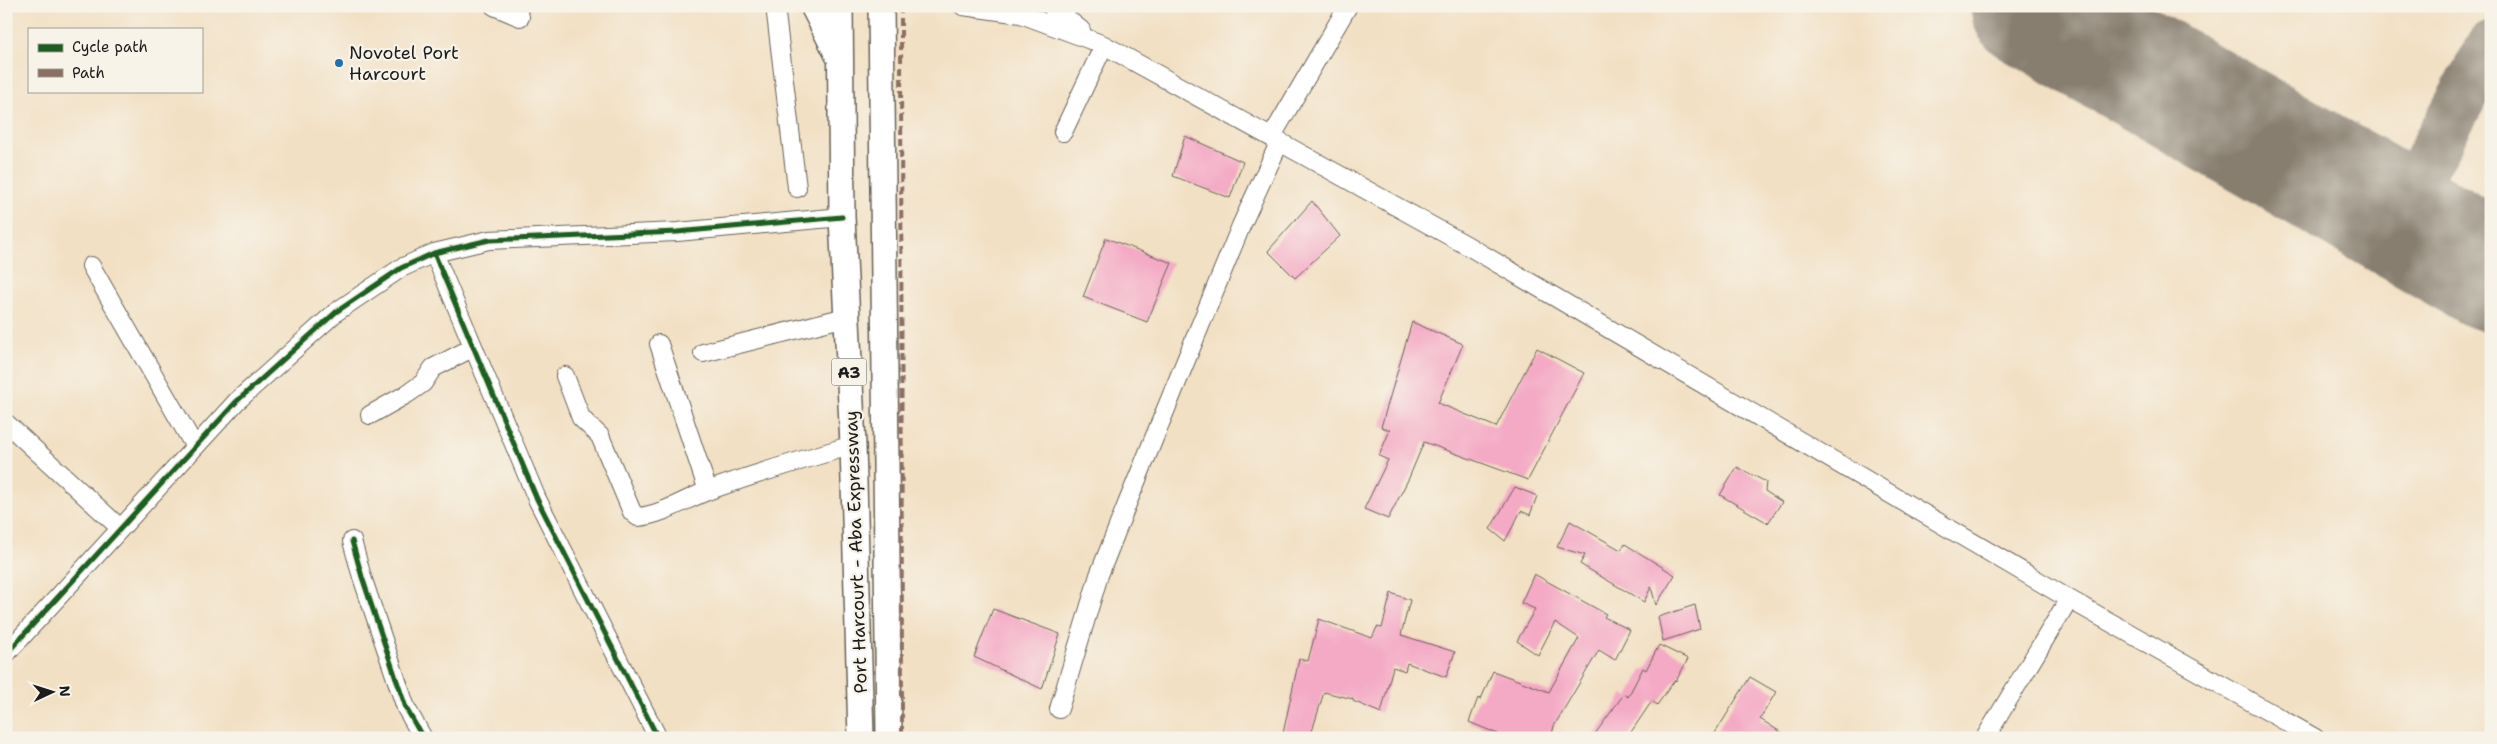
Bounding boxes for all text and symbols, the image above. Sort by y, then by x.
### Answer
legend [28,28,202,92]
text: Cycle path [72,37,148,57]
place label: Novotel Port Harcourt [349,41,459,86]
marker: Novotel Port Harcourt [333,57,345,69]
text: Path [72,63,105,83]
road number: A3 [832,358,866,386]
street label: Port Harcourt - Aba Expressway [839,410,873,694]
north arrow [28,666,78,716]
text: N [56,685,74,697]

